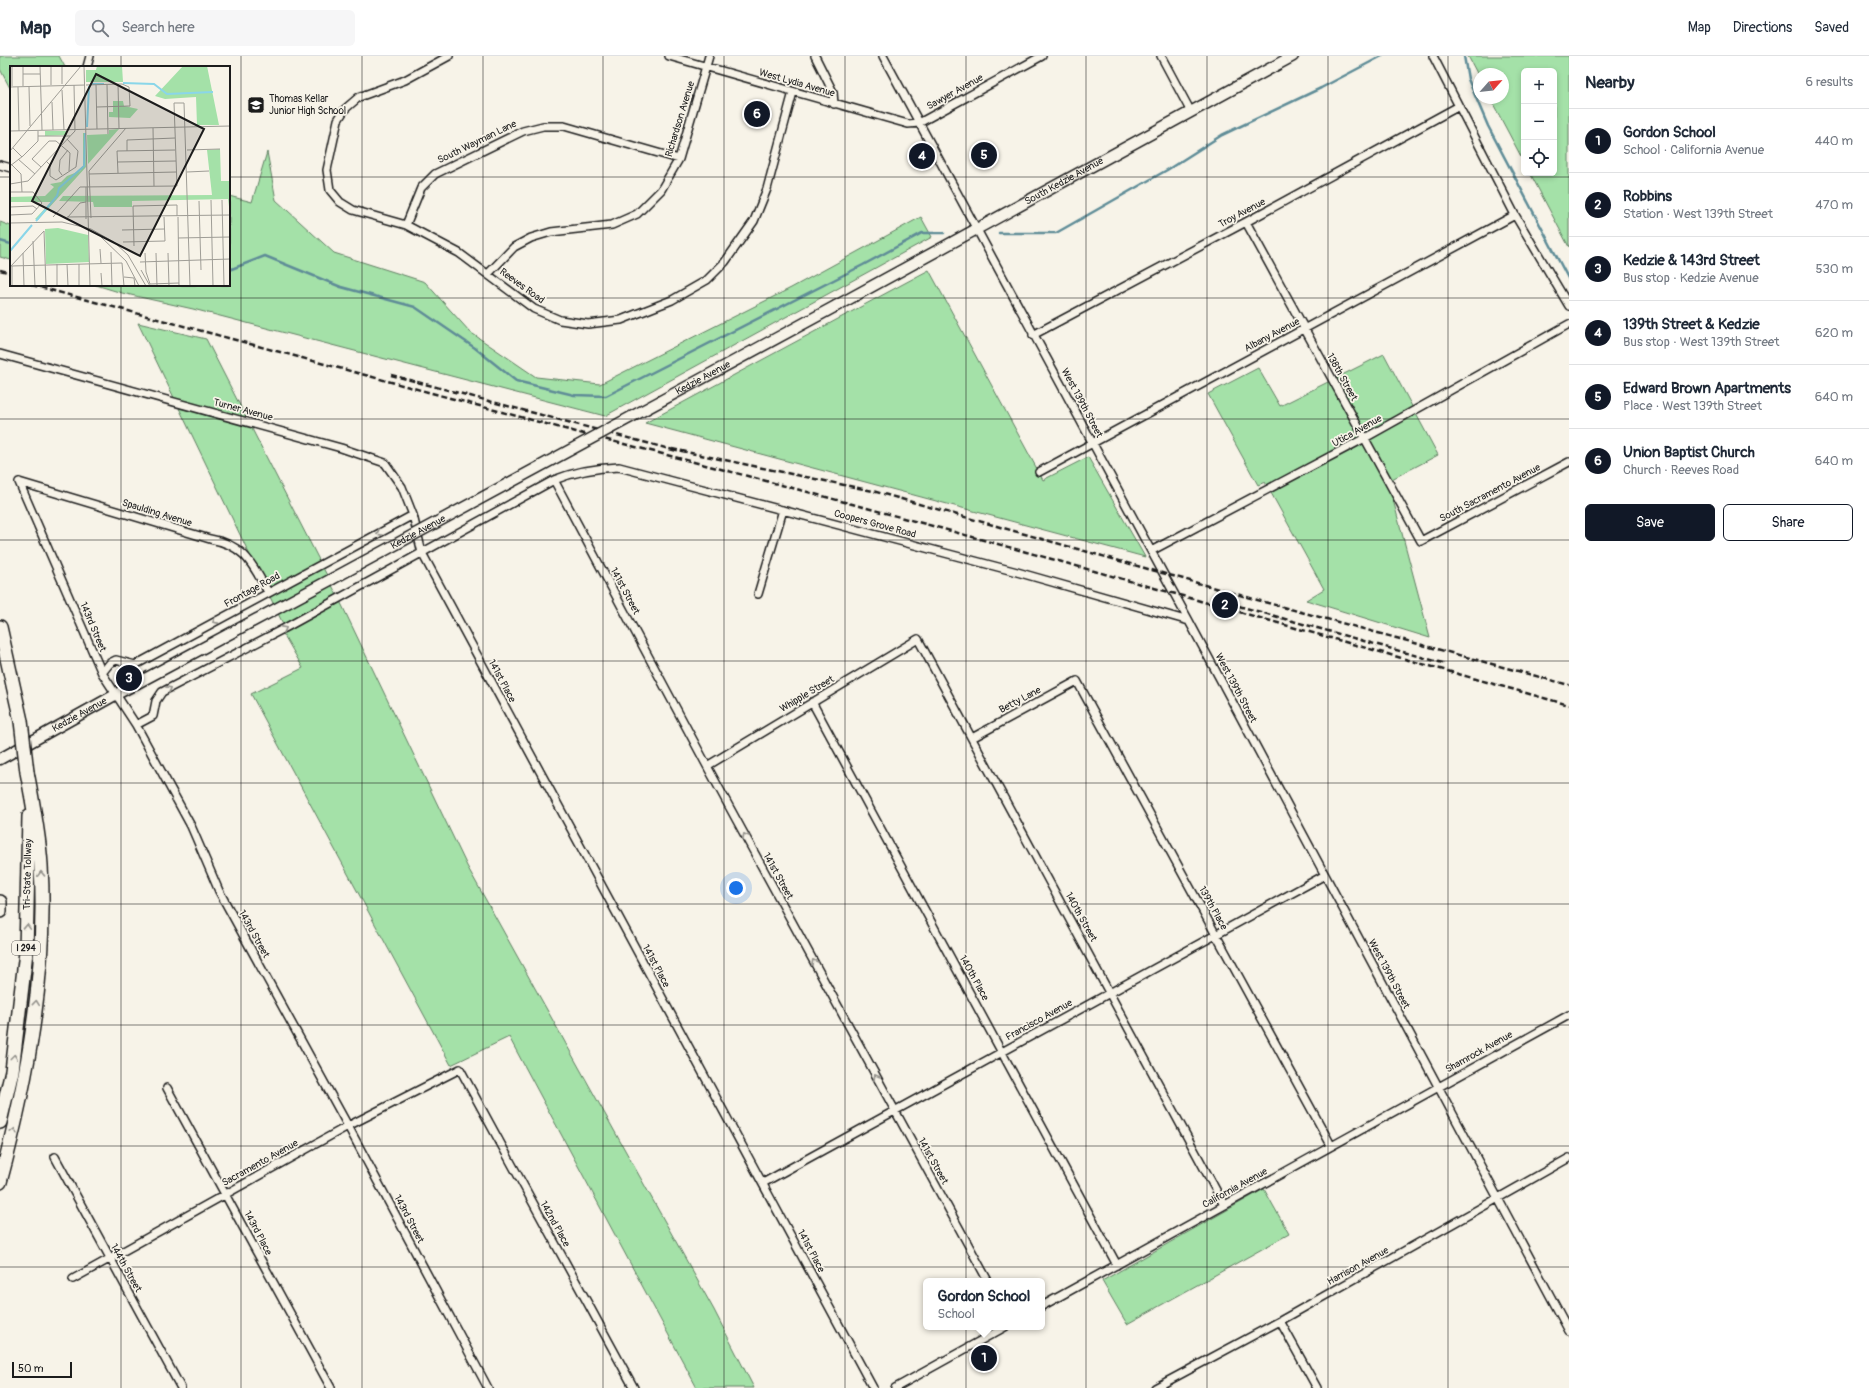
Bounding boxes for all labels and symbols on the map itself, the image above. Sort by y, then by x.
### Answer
inset map [10,66,230,286]
street label: West Lydia Avenue [758,66,836,100]
north arrow [1473,68,1509,104]
street label: Sawyer Avenue [925,71,985,112]
street label: Richardson Avenue [663,80,697,158]
place label: Thomas Kellar Junior High School [269,93,346,117]
school or university icon: Thomas Kellar Junior High School [246,95,266,115]
pin: 6 [744,99,770,129]
street label: South Wayman Lane [436,118,518,166]
pin: 5 [971,140,997,170]
pin: 4 [909,141,935,171]
street label: South Kedzie Avenue [1023,155,1106,208]
street label: Troy Avenue [1217,196,1267,230]
street label: Reeves Road [497,266,547,306]
street label: Albany Avenue [1242,315,1302,355]
street label: 138th Street [1324,351,1360,404]
street label: Kedzie Avenue [673,358,733,398]
street label: West 139th Street [1059,366,1106,441]
street label: Turner Avenue [212,396,274,424]
street label: Utica Avenue [1330,412,1384,450]
street label: South Sacramento Avenue [1438,461,1542,525]
street label: Spaulding Avenue [121,497,194,529]
street label: Coopers Grove Road [833,507,917,541]
street label: Kedzie Avenue [389,513,448,552]
one-way arrow [375,528,383,535]
street label: 141st Street [608,565,643,617]
street label: Frontage Road [222,570,282,610]
pin: 2 [1212,590,1238,620]
street label: 143rd Street [77,600,109,655]
one-way arrow [212,616,219,624]
one-way arrow [280,626,287,633]
street label: West 139th Street [1213,651,1260,726]
street label: 141st Place [486,657,518,705]
pin: 3 [116,663,142,693]
street label: Whipple Street [778,673,837,715]
street label: Betty Lane [997,684,1043,716]
one-way arrow [165,686,172,694]
street label: Kedzie Avenue [50,695,109,735]
one-way arrow [742,833,750,840]
street label: Tri-State Tollway [21,838,35,910]
street label: 141st Street [760,851,796,902]
one-way arrow [37,871,46,877]
your location [726,878,746,898]
street label: 139th Place [1196,884,1230,932]
street label: 140th Street [1063,890,1100,945]
street label: 143rd Street [236,908,273,961]
one-way arrow [23,924,31,930]
street label: West 139th Street [1366,937,1413,1012]
road number: I 294 [12,941,40,955]
street label: 141st Place [640,942,672,990]
street label: 140th Place [957,953,991,1003]
one-way arrow [811,959,818,967]
street label: Francisco Avenue [1004,997,1074,1043]
one-way arrow [31,1000,40,1006]
street label: Shamrock Avenue [1443,1029,1515,1075]
one-way arrow [9,1054,18,1060]
one-way arrow [873,1074,880,1081]
one-way arrow [9,1128,17,1134]
street label: 141st Street [915,1136,951,1187]
street label: Sacramento Avenue [220,1137,300,1189]
street label: California Avenue [1200,1165,1270,1211]
street label: 143rd Street [391,1193,427,1246]
street label: 142nd Place [537,1199,573,1249]
street label: 143rd Place [241,1209,275,1257]
street label: 141st Place [795,1227,827,1275]
street label: 144th Street [108,1242,145,1295]
street label: Harrison Avenue [1325,1244,1391,1288]
pin: 1 [971,1343,997,1373]
scale bar [12,1360,72,1379]

